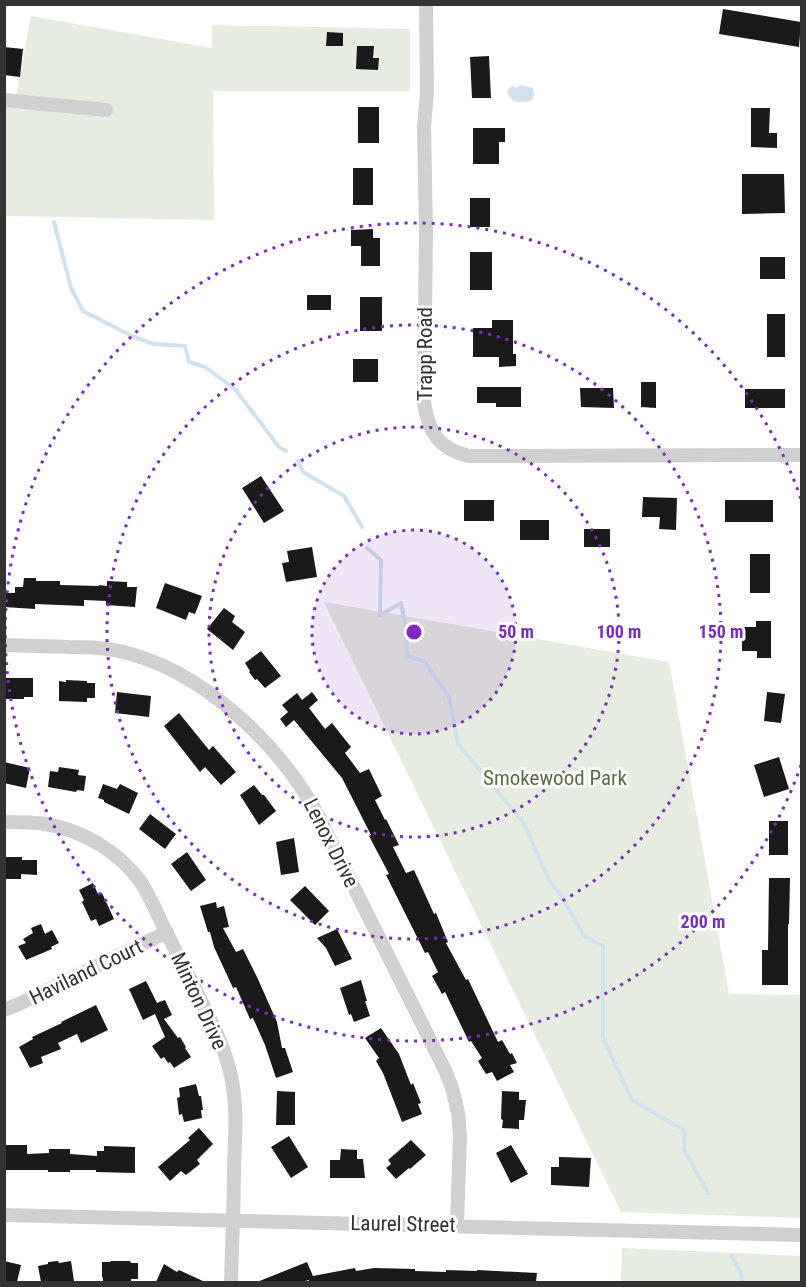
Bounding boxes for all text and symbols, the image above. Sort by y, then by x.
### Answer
street label: Trapp Road [413,307,437,401]
text: 50 m [498,621,534,642]
text: 100 m [597,621,641,642]
text: 150 m [699,621,743,642]
centre of rings [404,622,424,642]
park label: Smokewood Park [483,766,627,790]
street label: Lenox Drive [298,795,364,891]
text: 200 m [681,911,725,932]
street label: Haviland Court [26,934,146,1010]
street label: Minton Drive [166,949,232,1053]
street label: Laurel Street [350,1211,456,1237]

